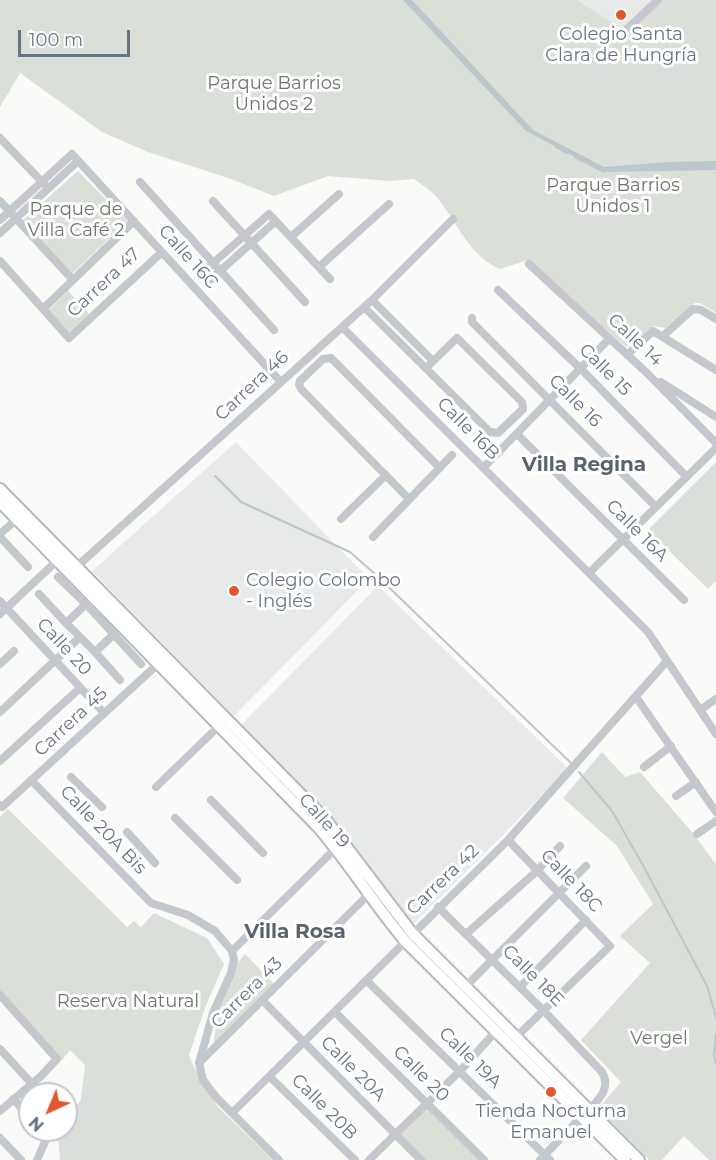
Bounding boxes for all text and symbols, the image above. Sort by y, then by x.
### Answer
marker: Colegio Santa Clara de Hungría [614,8,628,22]
scale bar [21,18,134,56]
place label: Colegio Santa Clara de Hungría [545,24,697,66]
text: 100 m [29,29,83,51]
park label: Parque Barrios Unidos 2 [207,73,341,116]
park label: Parque Barrios Unidos 1 [546,175,680,218]
park label: Parque de Villa Café 2 [27,199,125,242]
street label: Calle 16C [154,221,222,293]
street label: Carrera 47 [63,244,145,322]
street label: Calle 14 [603,309,667,371]
street label: Calle 15 [574,339,636,401]
street label: Carrera 46 [211,346,293,426]
street label: Calle 16 [544,370,606,432]
street label: Calle 16B [432,393,504,465]
district label: Villa Regina [522,453,646,477]
street label: Calle 16A [601,495,673,567]
place label: Colegio Colombo - Inglés [246,570,401,612]
marker: Colegio Colombo - Inglés [227,584,241,598]
street label: Calle 20 [32,614,96,680]
street label: Carrera 45 [30,683,112,761]
street label: Calle 20A Bis [55,781,151,879]
street label: Calle 19 [294,789,354,853]
street label: Carrera 42 [402,840,484,920]
street label: Calle 18C [536,845,606,917]
district label: Villa Rosa [244,920,346,944]
street label: Calle 18E [498,941,568,1011]
street label: Carrera 43 [207,953,287,1033]
park label: Reserva Natural [57,991,199,1013]
street label: Calle 19A [434,1023,506,1093]
park label: Vergel [630,1028,688,1050]
street label: Calle 20A [316,1032,390,1106]
street label: Calle 20 [388,1041,454,1107]
street label: Calle 20B [287,1070,361,1144]
north arrow [18,1082,78,1142]
marker: Tienda Nocturna Emanuel [544,1085,558,1099]
place label: Tienda Nocturna Emanuel [475,1101,627,1144]
text: N [25,1113,48,1135]

